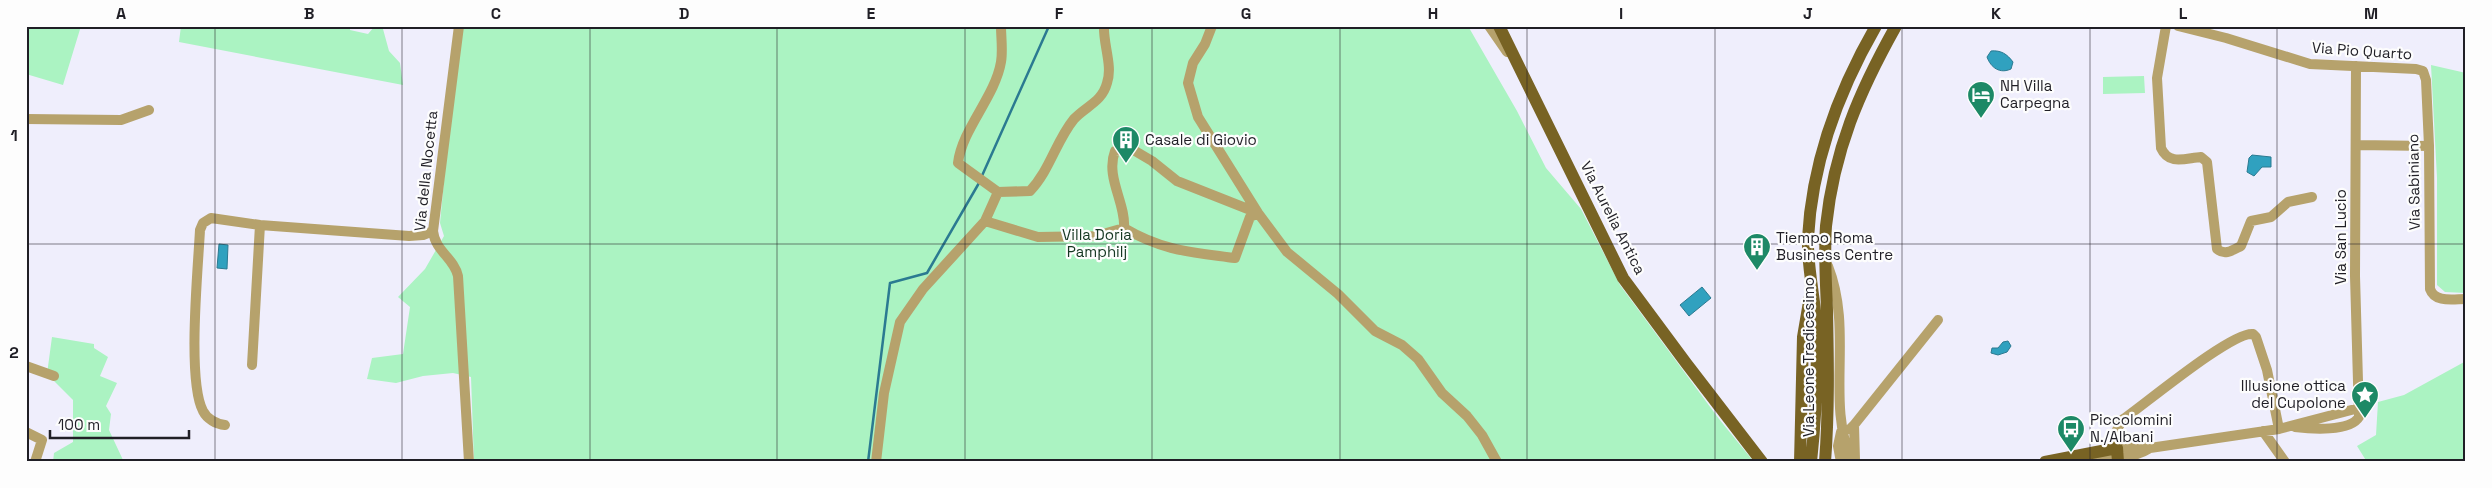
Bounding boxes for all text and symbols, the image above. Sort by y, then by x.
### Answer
text: A [116,3,126,24]
text: B [304,3,314,24]
text: C [491,3,501,24]
text: D [679,3,689,24]
text: E [867,3,876,24]
text: F [1055,3,1064,24]
text: G [1241,3,1251,24]
text: H [1428,3,1438,24]
text: I [1619,3,1623,24]
text: J [1803,3,1813,24]
text: K [1991,3,2001,24]
text: L [2179,3,2188,24]
text: M [2364,3,2378,24]
street label: Via Pio Quarto [2311,38,2413,63]
place label: NH Villa Carpegna [2000,76,2070,112]
hotel icon: NH Villa Carpegna [1966,80,1996,119]
street label: Via della Nocetta [410,109,441,232]
text: 1 [10,125,18,146]
building icon: Casale di Giovio [1111,125,1141,164]
place label: Casale di Giovio [1145,130,1257,149]
street label: Via Sabiniano [2403,134,2424,230]
street label: Via Aurelia Antica [1577,158,1650,278]
street label: Via San Lucio [2331,189,2350,285]
park label: Villa Doria Pamphilj [1062,225,1132,261]
place label: Tiempo Roma Business Centre [1776,228,1893,264]
building icon: Tiempo Roma Business Centre [1742,232,1772,271]
street label: Via Leone Tredicesimo [1799,277,1818,437]
text: 2 [9,342,19,363]
place label: Illusione ottica del Cupolone [2241,376,2346,412]
place icon: Illusione ottica del Cupolone [2350,380,2380,419]
scale bar [50,408,189,440]
place label: Piccolomini N./Albani [2090,410,2172,446]
bus stop icon: Piccolomini N./Albani [2056,414,2086,453]
text: 100 m [58,415,100,434]

